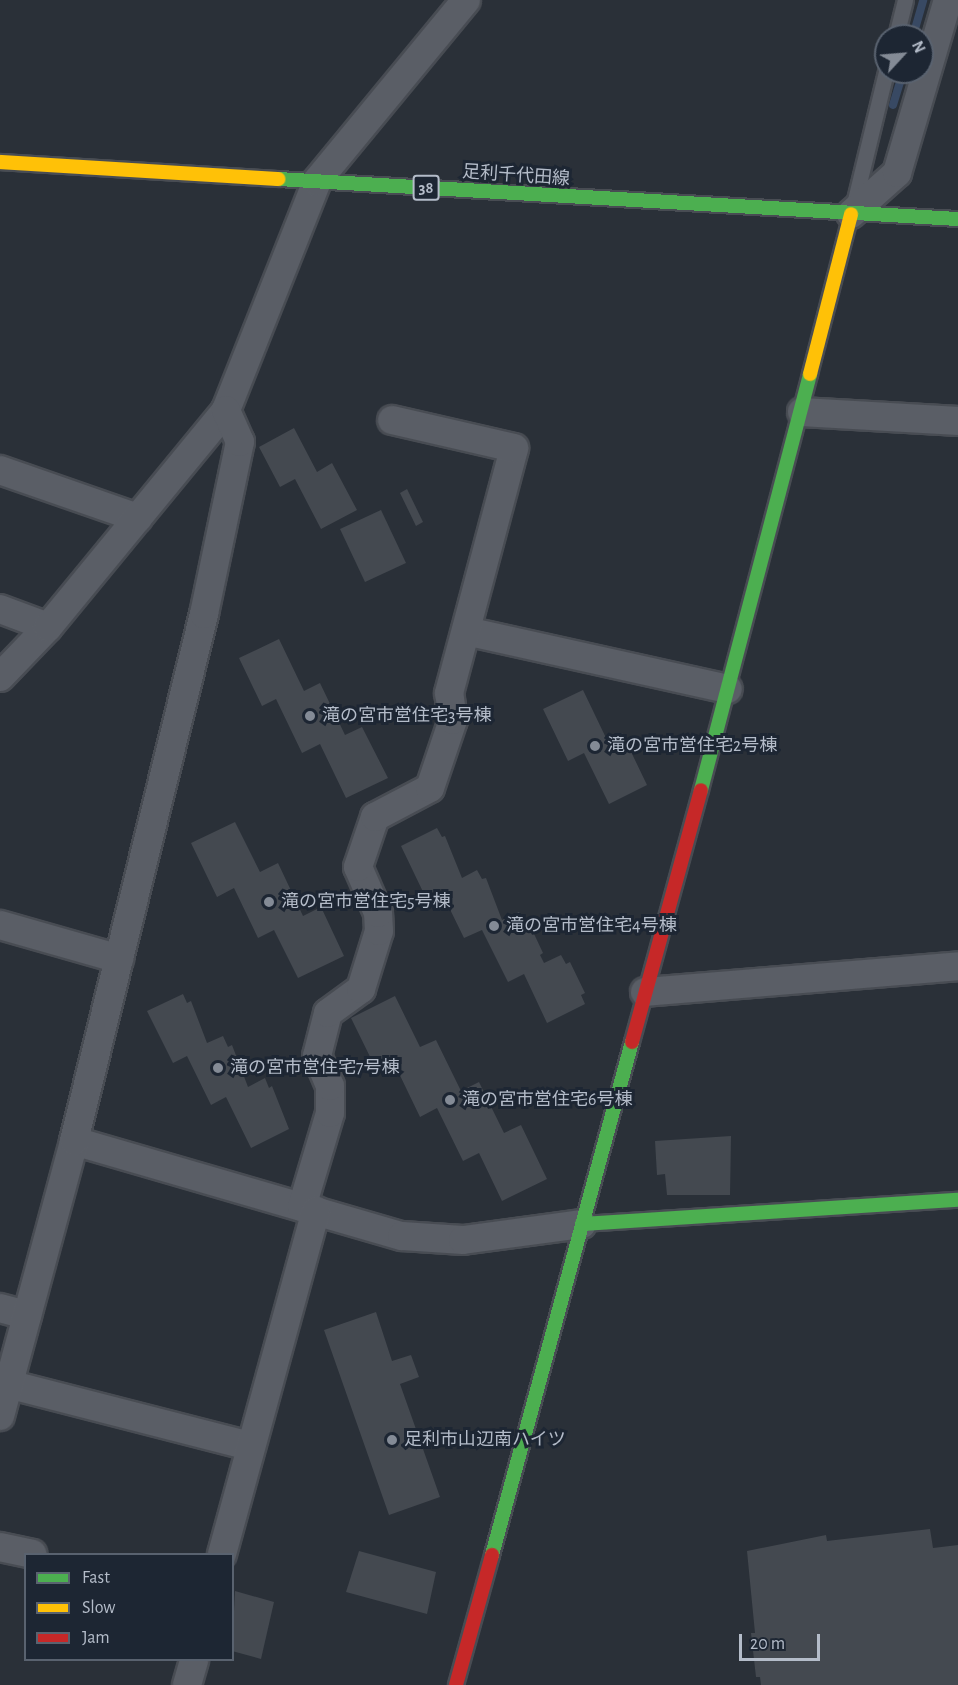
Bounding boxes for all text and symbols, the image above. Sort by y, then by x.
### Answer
north arrow [874,24,934,84]
text: N [909,38,928,55]
street label: 足利千代田線 [461,161,571,191]
road number: 38 [412,175,440,201]
place label: 滝の宮市営住宅3号棟 [322,705,491,727]
marker: 滝の宮市営住宅3号棟 [303,709,317,723]
place label: 滝の宮市営住宅2号棟 [607,735,777,757]
marker: 滝の宮市営住宅2号棟 [588,739,602,753]
place label: 滝の宮市営住宅5号棟 [281,891,451,913]
marker: 滝の宮市営住宅5号棟 [262,895,276,909]
place label: 滝の宮市営住宅4号棟 [506,915,677,937]
marker: 滝の宮市営住宅4号棟 [487,919,501,933]
place label: 滝の宮市営住宅7号棟 [230,1057,400,1079]
marker: 滝の宮市営住宅7号棟 [211,1061,225,1075]
place label: 滝の宮市営住宅6号棟 [462,1089,632,1111]
marker: 滝の宮市営住宅6号棟 [443,1093,457,1107]
place label: 足利市山辺南ハイツ [404,1429,566,1451]
marker: 足利市山辺南ハイツ [385,1433,399,1447]
legend [24,1553,234,1661]
text: Fast [82,1569,110,1587]
text: Slow [82,1599,115,1617]
scale bar [742,1622,823,1660]
text: Jam [82,1629,110,1647]
text: 20 m [750,1635,785,1653]

